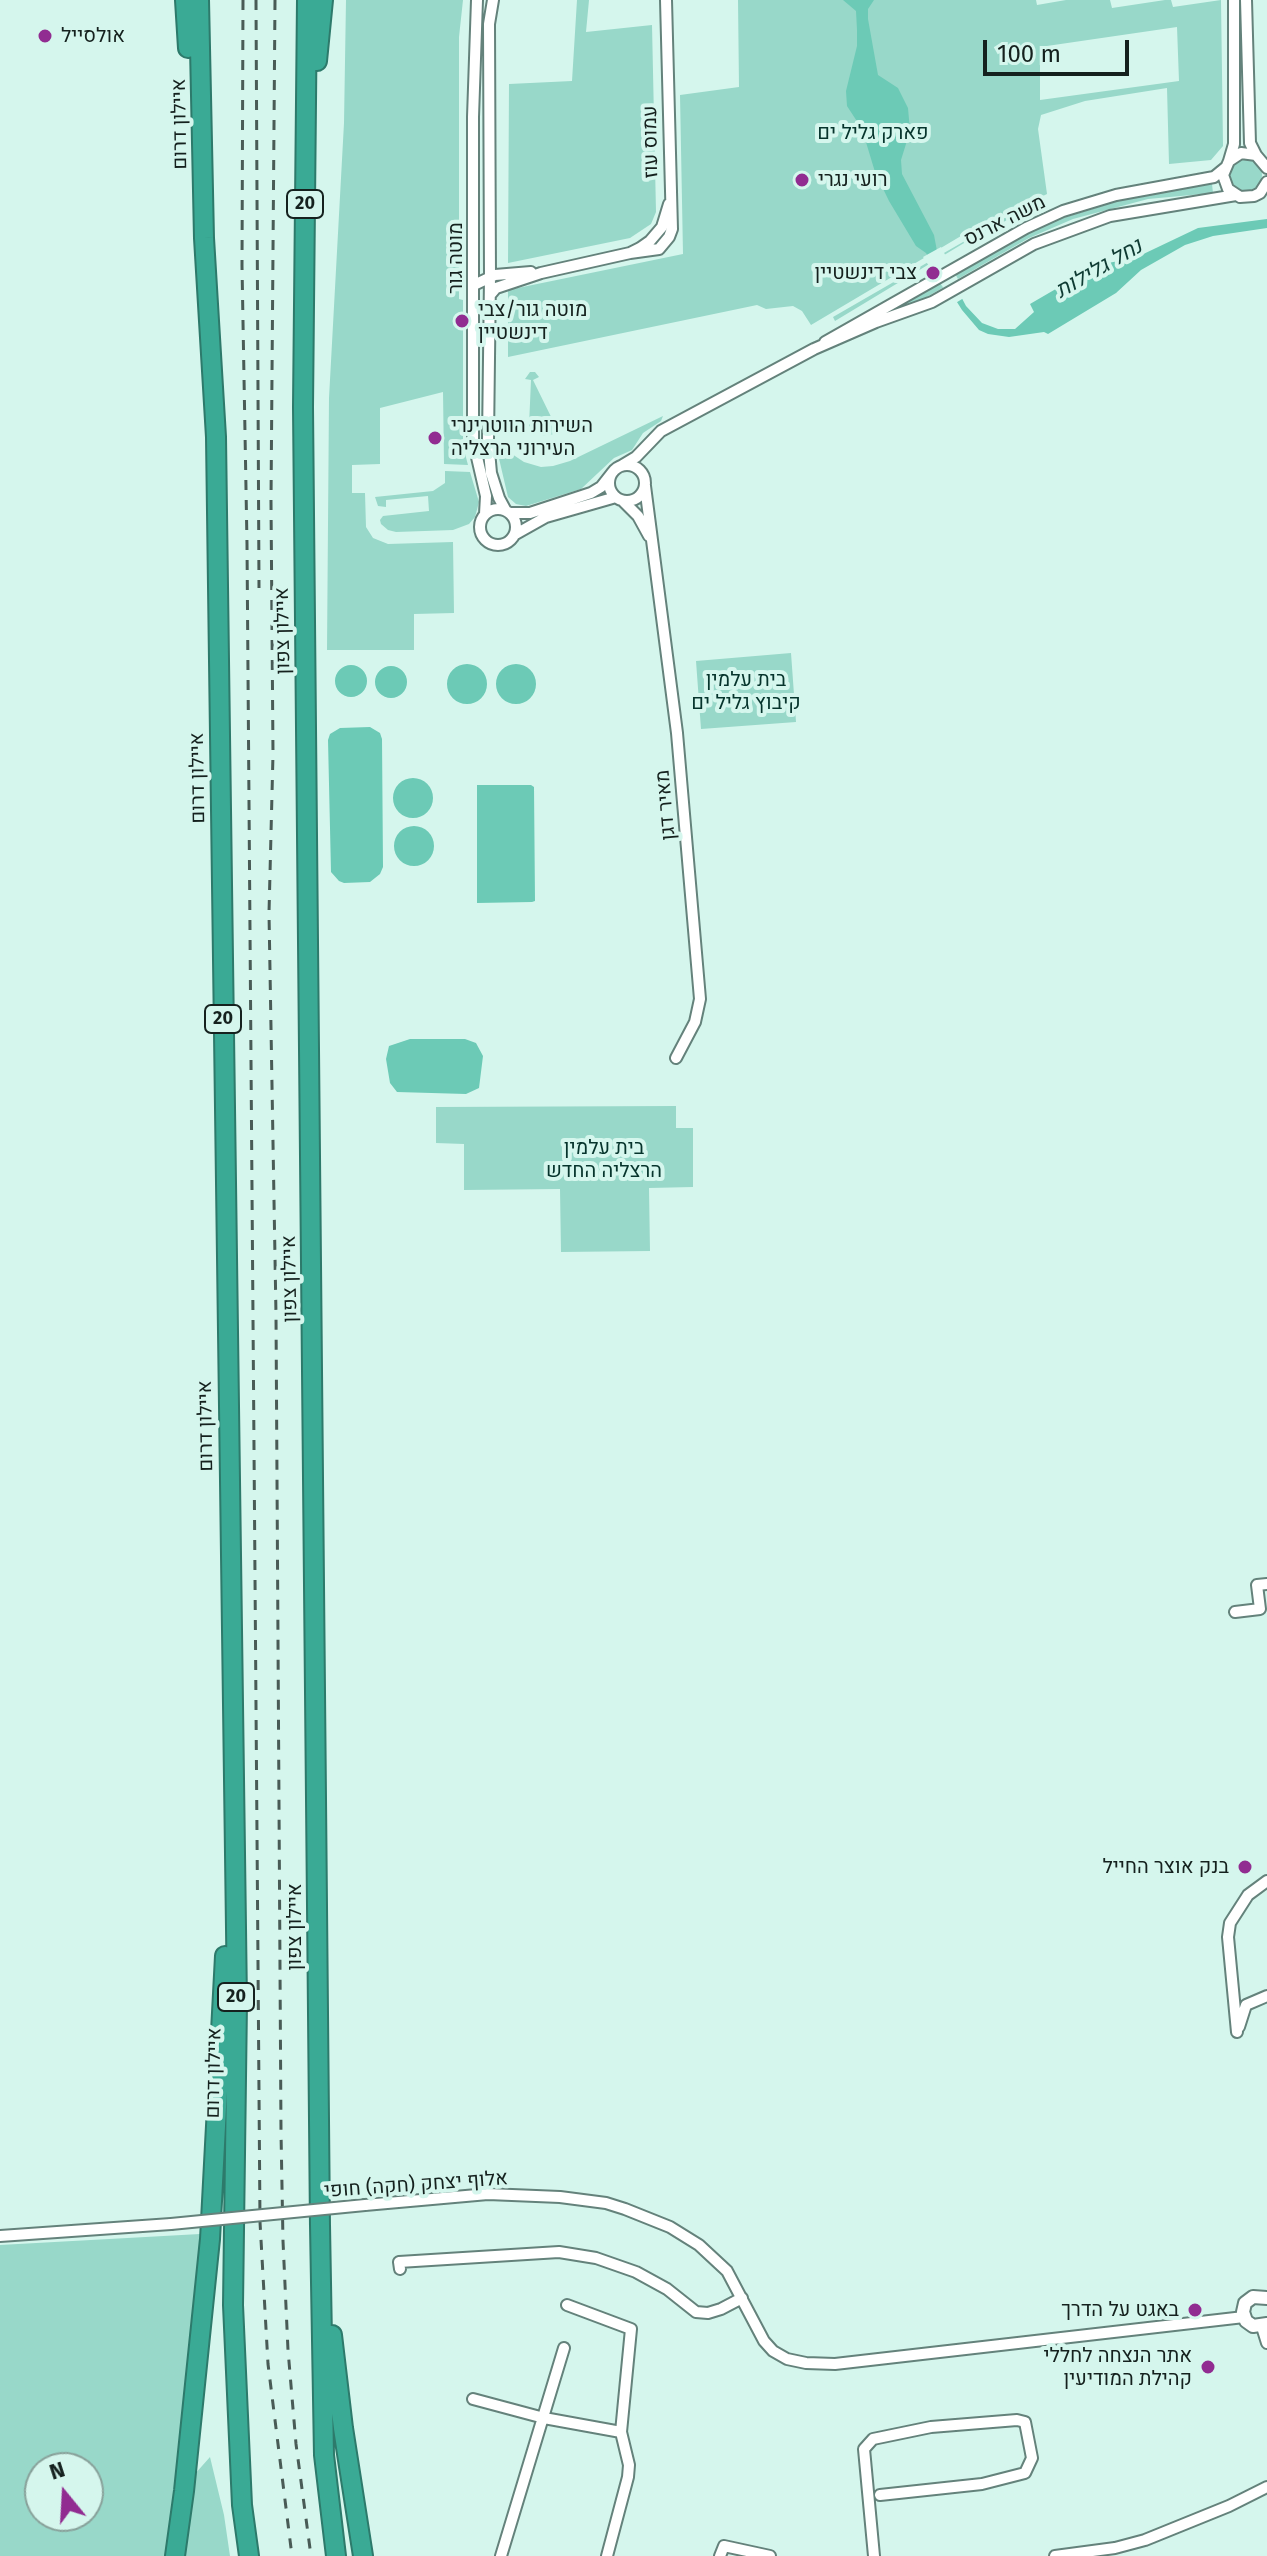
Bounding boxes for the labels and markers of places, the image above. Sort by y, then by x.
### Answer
place label: אולסייל [61,24,125,48]
marker: אולסייל [36,27,54,45]
place label: רועי נגרי [818,168,887,192]
marker: רועי נגרי [793,171,811,189]
place label: צבי דינשטיין [814,261,917,285]
marker: צבי דינשטיין [924,264,942,282]
place label: מוטה גור/צבי דינשטיין [478,298,587,345]
marker: מוטה גור/צבי דינשטיין [453,312,471,330]
place label: השירות הווטרינרי העירוני הרצליה [451,414,593,461]
marker: השירות הווטרינרי העירוני הרצליה [426,429,444,447]
place label: בנק אוצר החייל [1102,1855,1229,1879]
marker: בנק אוצר החייל [1236,1858,1254,1876]
place label: באגט על הדרך [1061,2298,1179,2322]
marker: באגט על הדרך [1186,2301,1204,2319]
place label: אתר הנצחה לחללי קהילת המודיעין [1043,2344,1192,2391]
marker: אתר הנצחה לחללי קהילת המודיעין [1199,2358,1217,2376]

